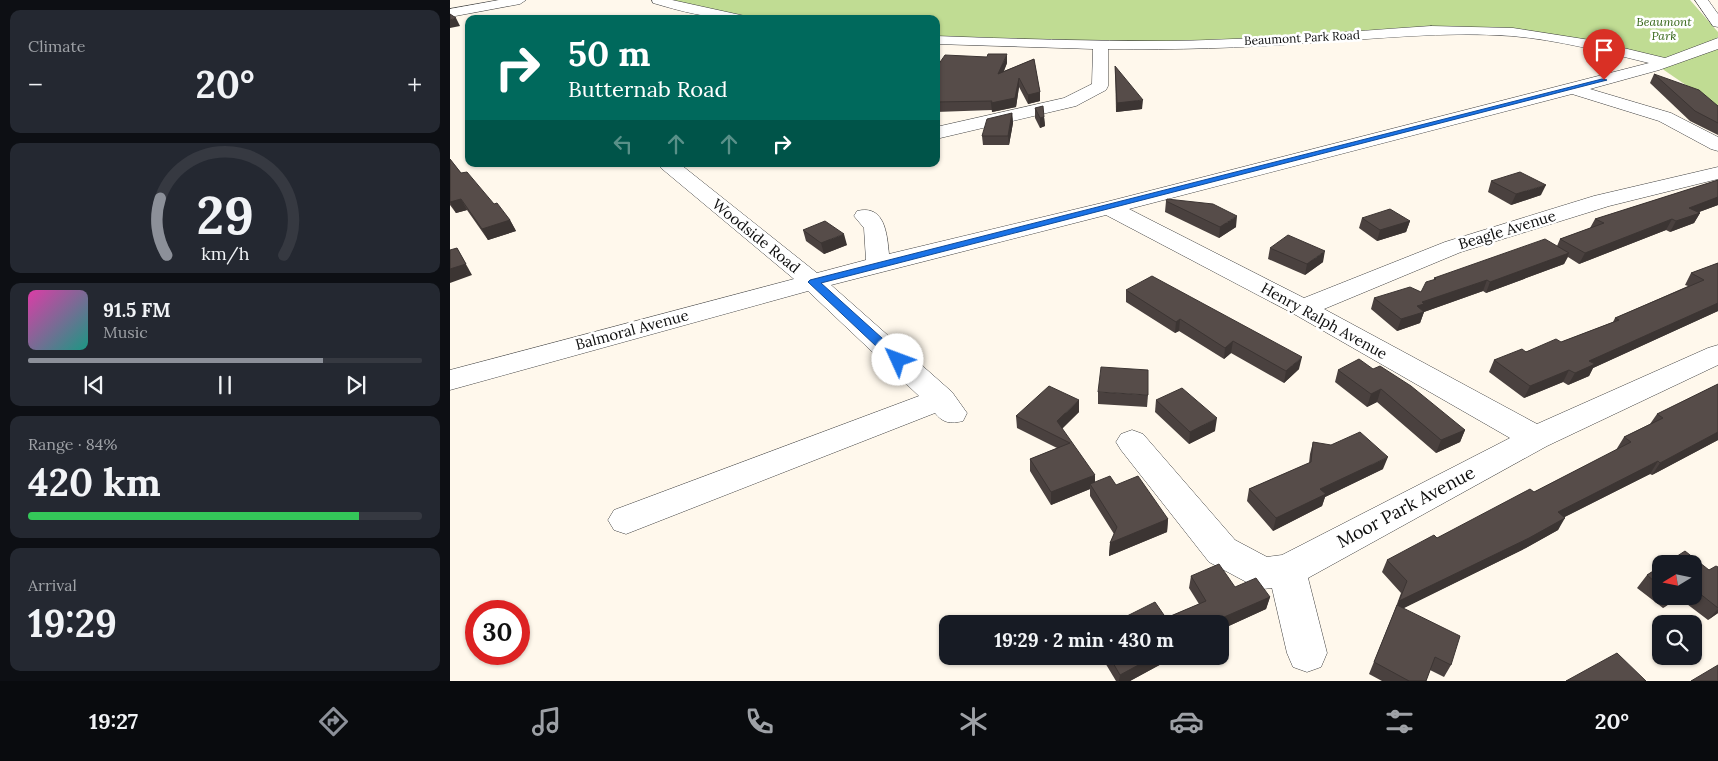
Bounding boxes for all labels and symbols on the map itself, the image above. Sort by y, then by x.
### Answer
park label: Beaumont Park [1636,14,1692,43]
street label: Beaumont Park Road [1244,27,1360,48]
pin [1583,29,1625,80]
street label: Woodside Road [708,194,804,277]
street label: Beagle Avenue [1456,206,1558,253]
street label: Henry Ralph Avenue [1258,278,1391,363]
street label: Balmoral Avenue [573,305,691,354]
position arrow [871,333,923,385]
street label: Moor Park Avenue [1333,460,1479,553]
north arrow [1652,555,1702,605]
speed limit sign: 30 [465,600,530,665]

